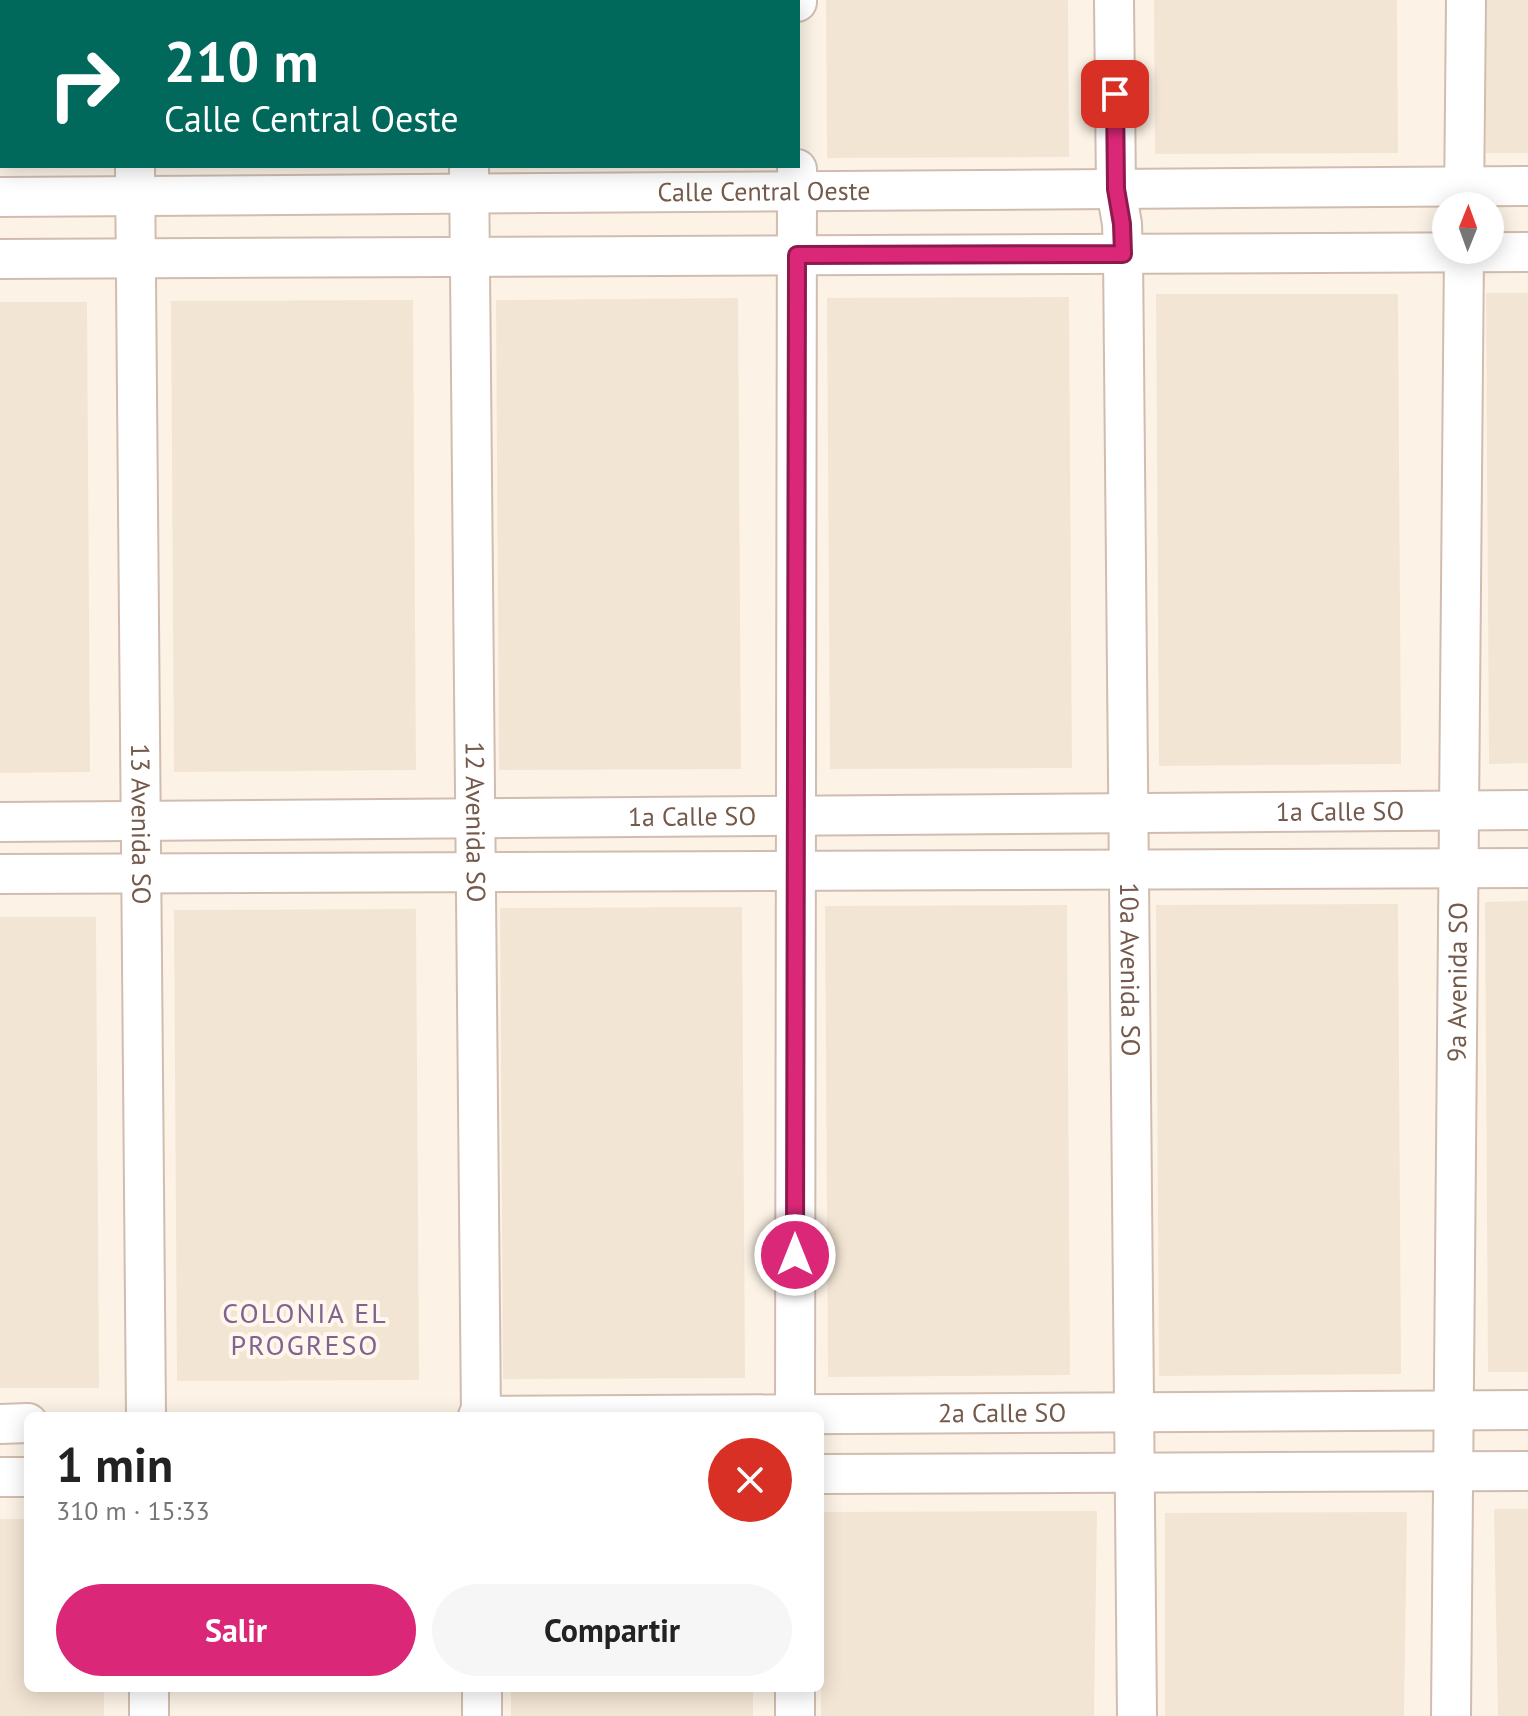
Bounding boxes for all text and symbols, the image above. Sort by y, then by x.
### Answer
text: 210 m [164,25,319,97]
icon: right [32,32,136,136]
pin [1081,60,1149,128]
icon: arrive [1093,72,1137,116]
text: Calle Central Oeste [164,95,459,142]
street label: Calle Central Oeste [657,174,871,208]
north arrow [1432,192,1504,264]
map controls [1432,192,1504,264]
street label: 12 Avenida SO [459,741,493,903]
street label: 13 Avenida SO [124,743,158,905]
street label: 1a Calle SO [1276,794,1404,828]
street label: 1a Calle SO [628,799,756,833]
street label: 10a Avenida SO [1113,882,1148,1056]
street label: 9a Avenida SO [1440,902,1474,1062]
position arrow [753,1213,837,1297]
district label: COLONIA EL PROGRESO [222,1294,388,1363]
street label: 2a Calle SO [938,1396,1066,1429]
text: 1 min [56,1433,173,1495]
button: close [708,1438,792,1522]
text: 310 m · 15:33 [56,1494,210,1527]
button: Salir [56,1584,416,1676]
button: Compartir [432,1584,792,1676]

